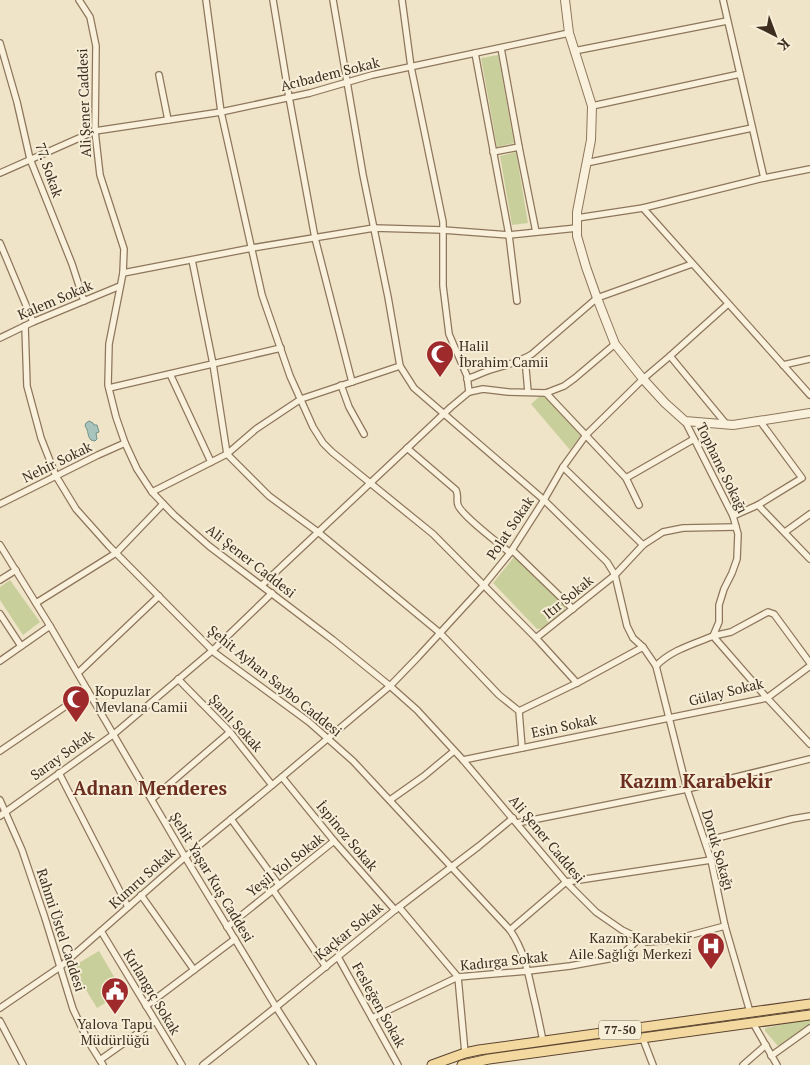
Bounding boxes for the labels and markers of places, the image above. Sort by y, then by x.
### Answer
place label: Halil İbrahim Camii [459,336,549,371]
mosque icon: Halil İbrahim Camii [425,339,455,378]
place label: Kopuzlar Mevlana Camii [95,681,188,716]
mosque icon: Kopuzlar Mevlana Camii [61,684,91,723]
place label: Kazım Karabekir Aile Sağlığı Merkezi [569,928,693,963]
hospital icon: Kazım Karabekir Aile Sağlığı Merkezi [696,931,726,970]
public building icon: Yalova Tapu Müdürlüğü [100,976,130,1015]
place label: Yalova Tapu Müdürlüğü [77,1014,153,1049]

